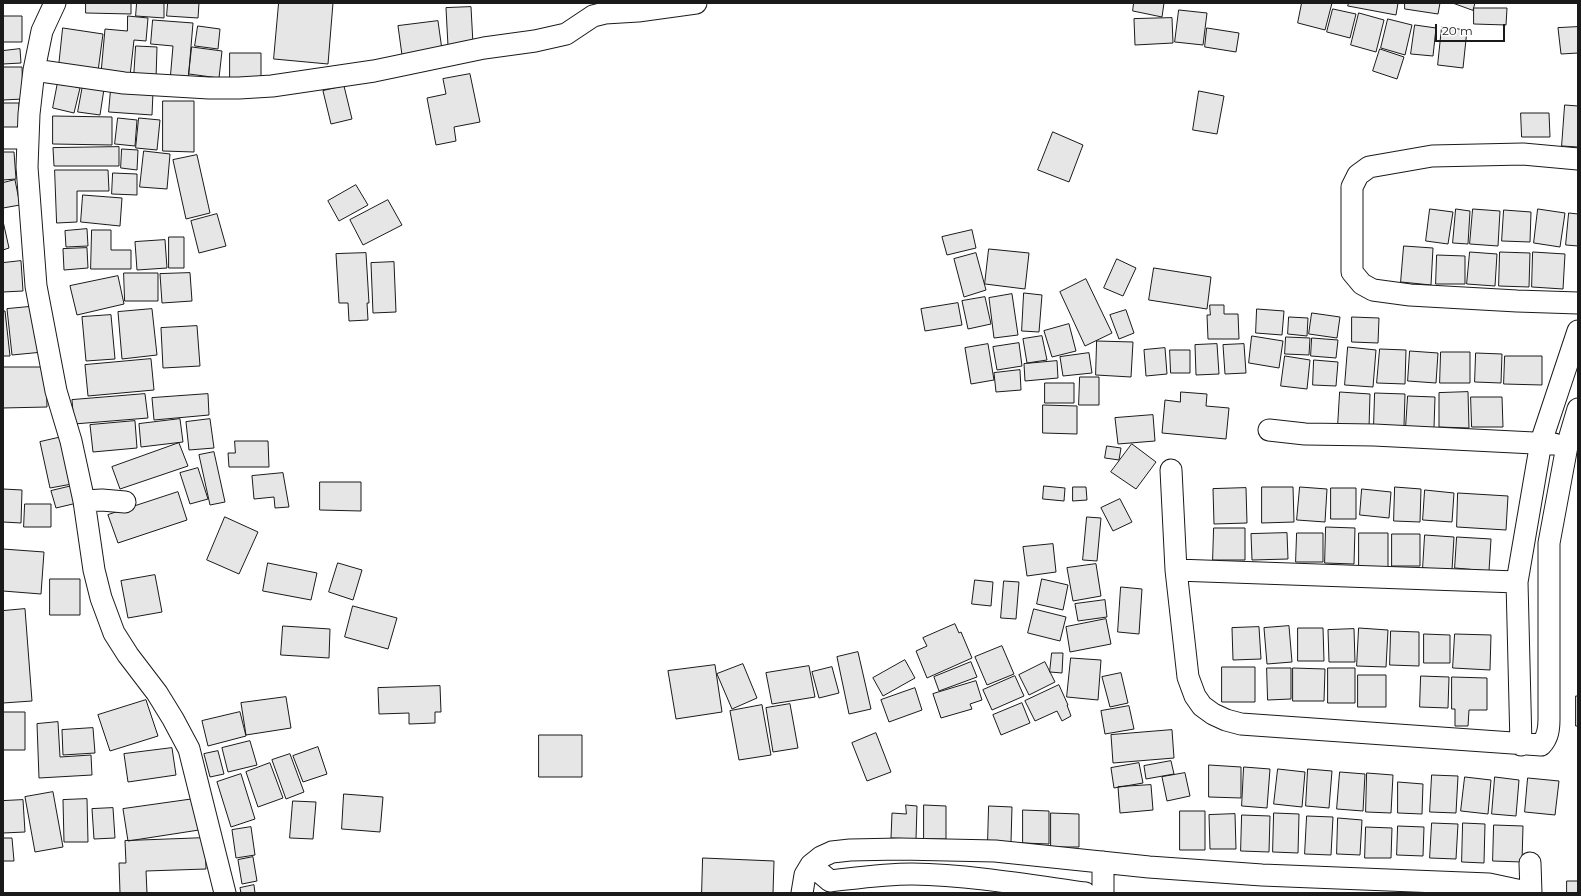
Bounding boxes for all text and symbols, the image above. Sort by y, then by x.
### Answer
scale bar [1437,16,1507,42]
text: 20 m [1442,23,1473,38]

